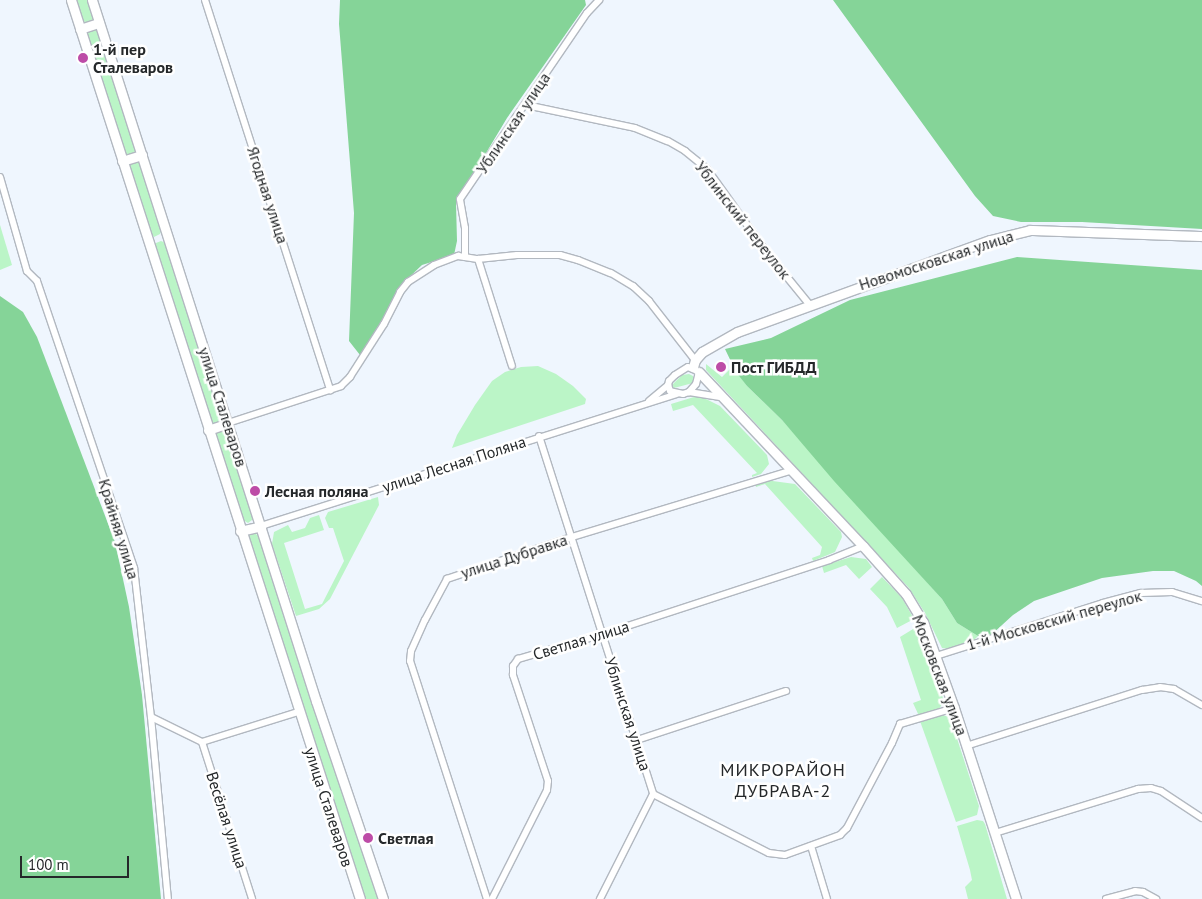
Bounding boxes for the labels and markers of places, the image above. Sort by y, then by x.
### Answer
place label: 1-й пер Сталеваров [93,39,173,77]
marker: 1-й пер Сталеваров [77,52,89,64]
place label: Пост ГИБДД [731,357,817,377]
marker: Пост ГИБДД [715,361,727,373]
place label: Лесная поляна [265,481,368,501]
marker: Лесная поляна [249,485,261,497]
place label: Светлая [378,828,434,848]
marker: Светлая [362,832,374,844]

